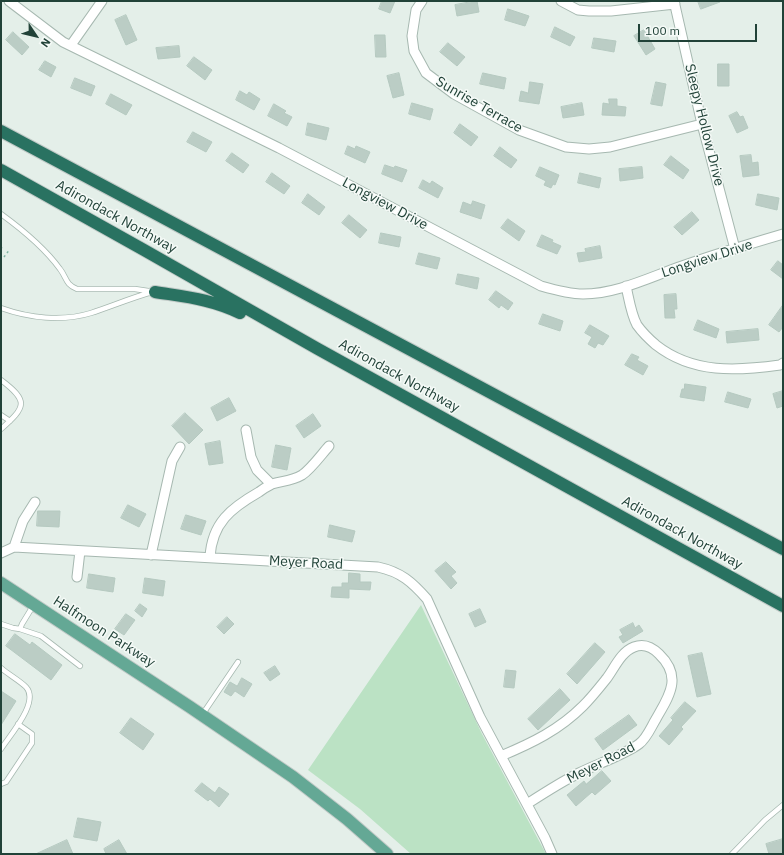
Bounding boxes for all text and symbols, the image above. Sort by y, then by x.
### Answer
north arrow [16,16,56,56]
scale bar [640,16,759,42]
text: 100 m [645,23,680,38]
text: N [38,36,54,50]
street label: Sleepy Hollow Drive [681,62,727,188]
street label: Sunrise Terrace [433,73,525,137]
street label: Longview Drive [339,174,431,234]
street label: Adirondack Northway [53,177,179,257]
street label: Longview Drive [659,236,755,282]
street label: Adirondack Northway [336,336,462,416]
street label: Adirondack Northway [619,493,745,573]
street label: Meyer Road [269,553,343,573]
street label: Halfmoon Parkway [50,593,158,671]
street label: Meyer Road [564,739,638,787]

